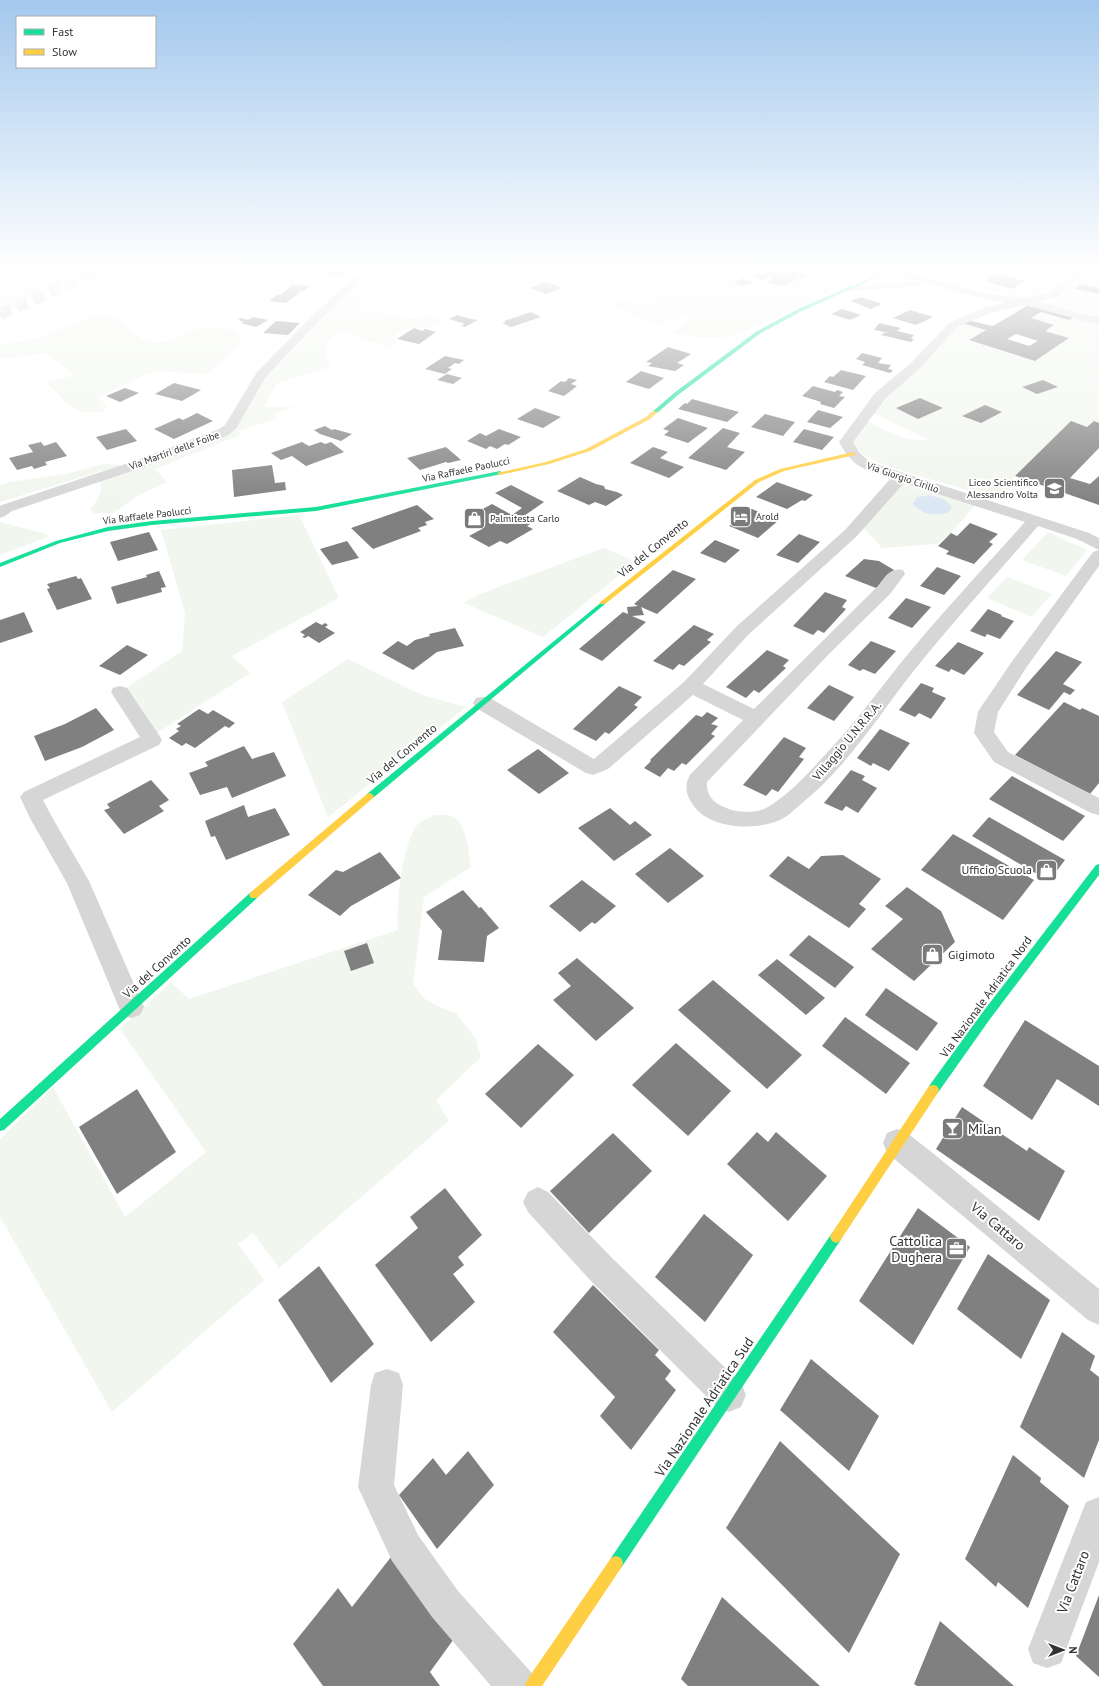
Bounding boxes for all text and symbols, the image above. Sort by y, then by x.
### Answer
legend [16,16,156,68]
text: Fast [52,24,73,39]
text: Slow [52,44,77,59]
street label: Via Martiri delle Foibe [126,428,221,473]
street label: Via Raffaele Paolucci [420,454,511,485]
street label: Via Giorgio Cirillo [864,459,941,496]
school or university icon: Liceo Scientifico Alessandro Volta [1041,475,1067,501]
place label: Liceo Scientifico Alessandro Volta [967,476,1038,501]
hotel icon: Arold [728,503,754,529]
street label: Via Raffaele Paolucci [101,504,192,528]
shop icon: Palmitesta Carlo [462,505,488,531]
place label: Arold [756,510,779,523]
place label: Palmitesta Carlo [490,512,560,525]
street label: Via del Convento [614,515,691,581]
street label: Villaggio U.N.R.R.A. [808,698,884,784]
street label: Via del Convento [363,720,440,788]
shop icon: Ufficio Scuola [1034,857,1060,883]
place label: Ufficio Scuola [961,862,1032,877]
street label: Via del Convento [119,932,194,1002]
street label: Via Nazionale Adriatica Nord [936,933,1035,1061]
shop icon: Gigimoto [919,942,945,968]
place label: Gigimoto [948,947,995,962]
bar icon: Milan [939,1116,965,1142]
place label: Milan [968,1120,1002,1138]
street label: Via Cattaro [966,1197,1029,1254]
place label: Cattolica Dughera [889,1232,942,1266]
office icon: Cattolica Dughera [944,1236,970,1262]
street label: Via Nazionale Adriatica Sud [650,1334,757,1481]
street label: Via Cattaro [1052,1548,1093,1617]
north arrow [1043,1630,1083,1670]
text: N [1066,1646,1080,1654]

